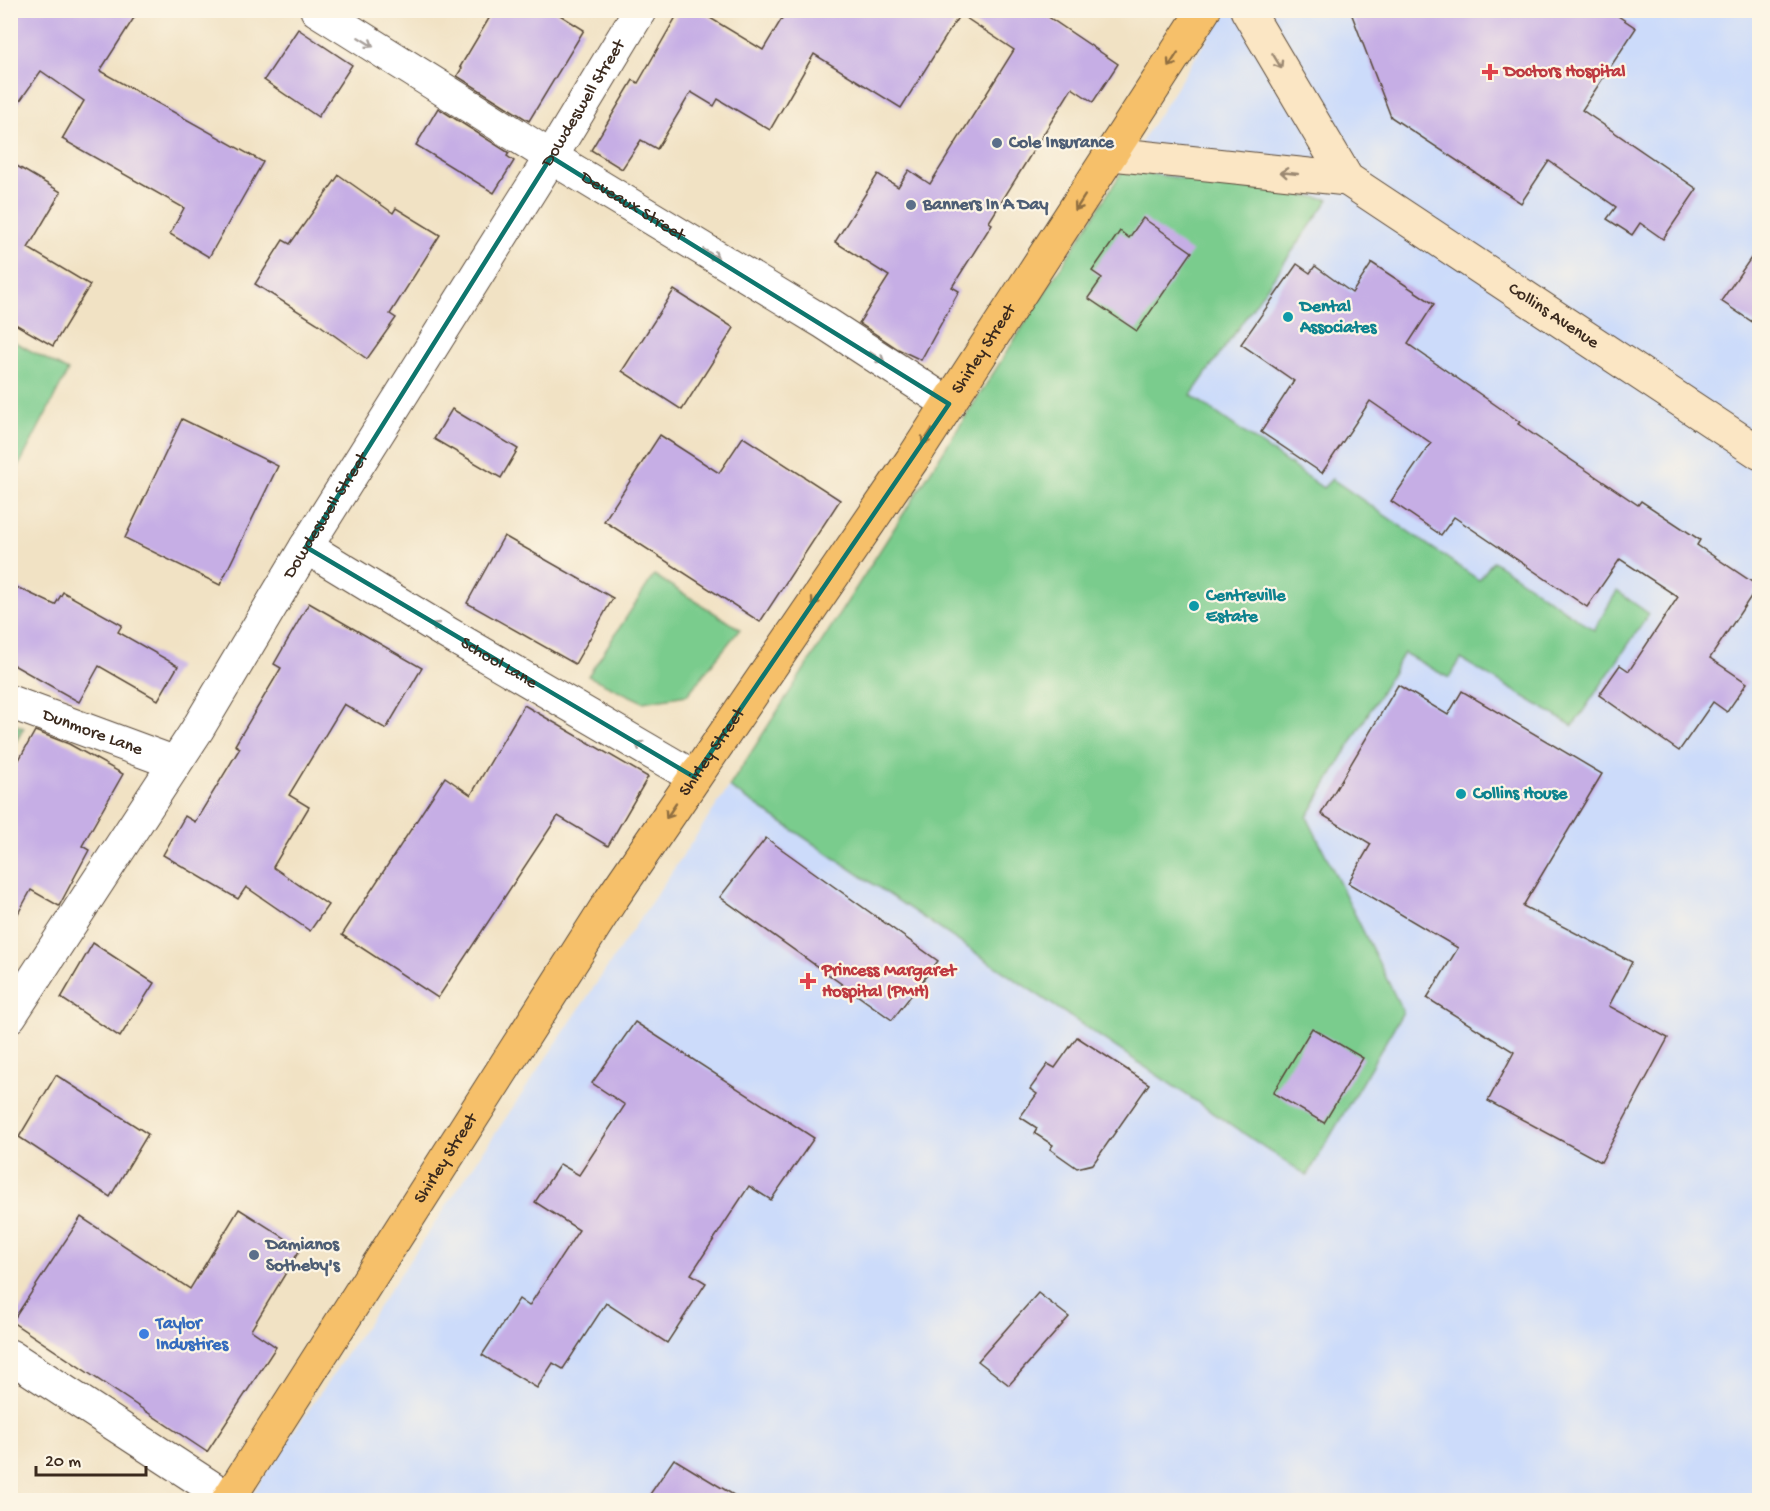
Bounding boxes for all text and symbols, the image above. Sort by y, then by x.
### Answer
street label: Dowdeswell Street [536,34,631,172]
one-way arrow [358,35,375,48]
one-way arrow [1166,51,1179,68]
one-way arrow [1271,52,1283,69]
place label: Doctors Hospital [1502,62,1625,83]
marker: Doctors Hospital [1481,63,1499,81]
place label: Cole Insurance [1008,133,1115,154]
marker: Cole Insurance [990,136,1004,150]
street label: Deveaux Street [576,166,690,247]
one-way arrow [1280,167,1300,178]
place label: Banners In A Day [922,195,1049,216]
one-way arrow [1073,195,1086,212]
marker: Banners In A Day [904,198,918,212]
one-way arrow [702,249,719,261]
street label: Collins Avenue [1504,278,1603,354]
place label: Dental Associates [1298,297,1378,339]
street label: Shirley Street [947,299,1022,398]
marker: Dental Associates [1281,310,1295,324]
one-way arrow [868,351,884,363]
one-way arrow [921,428,933,445]
street label: Dowdeswell Street [278,447,374,583]
place label: Centreville Estate [1205,586,1286,628]
one-way arrow [811,589,823,606]
marker: Centreville Estate [1187,599,1201,613]
one-way arrow [431,622,448,634]
street label: School Lane [456,633,542,694]
street label: Shirley Street [674,702,751,800]
street label: Dunmore Lane [39,704,146,761]
one-way arrow [635,741,652,753]
place label: Collins House [1472,784,1568,805]
marker: Collins House [1454,787,1468,801]
one-way arrow [665,802,677,818]
place label: Princess Margaret Hospital (PMH) [821,961,957,1003]
marker: Princess Margaret Hospital (PMH) [799,972,817,990]
street label: Shirley Street [409,1108,483,1208]
place label: Damianos Sotheby's [264,1235,341,1277]
marker: Damianos Sotheby's [247,1248,261,1262]
place label: Taylor Industires [154,1314,229,1356]
marker: Taylor Industires [137,1327,151,1341]
scale bar [36,1439,146,1477]
text: 20 m [45,1452,81,1473]

